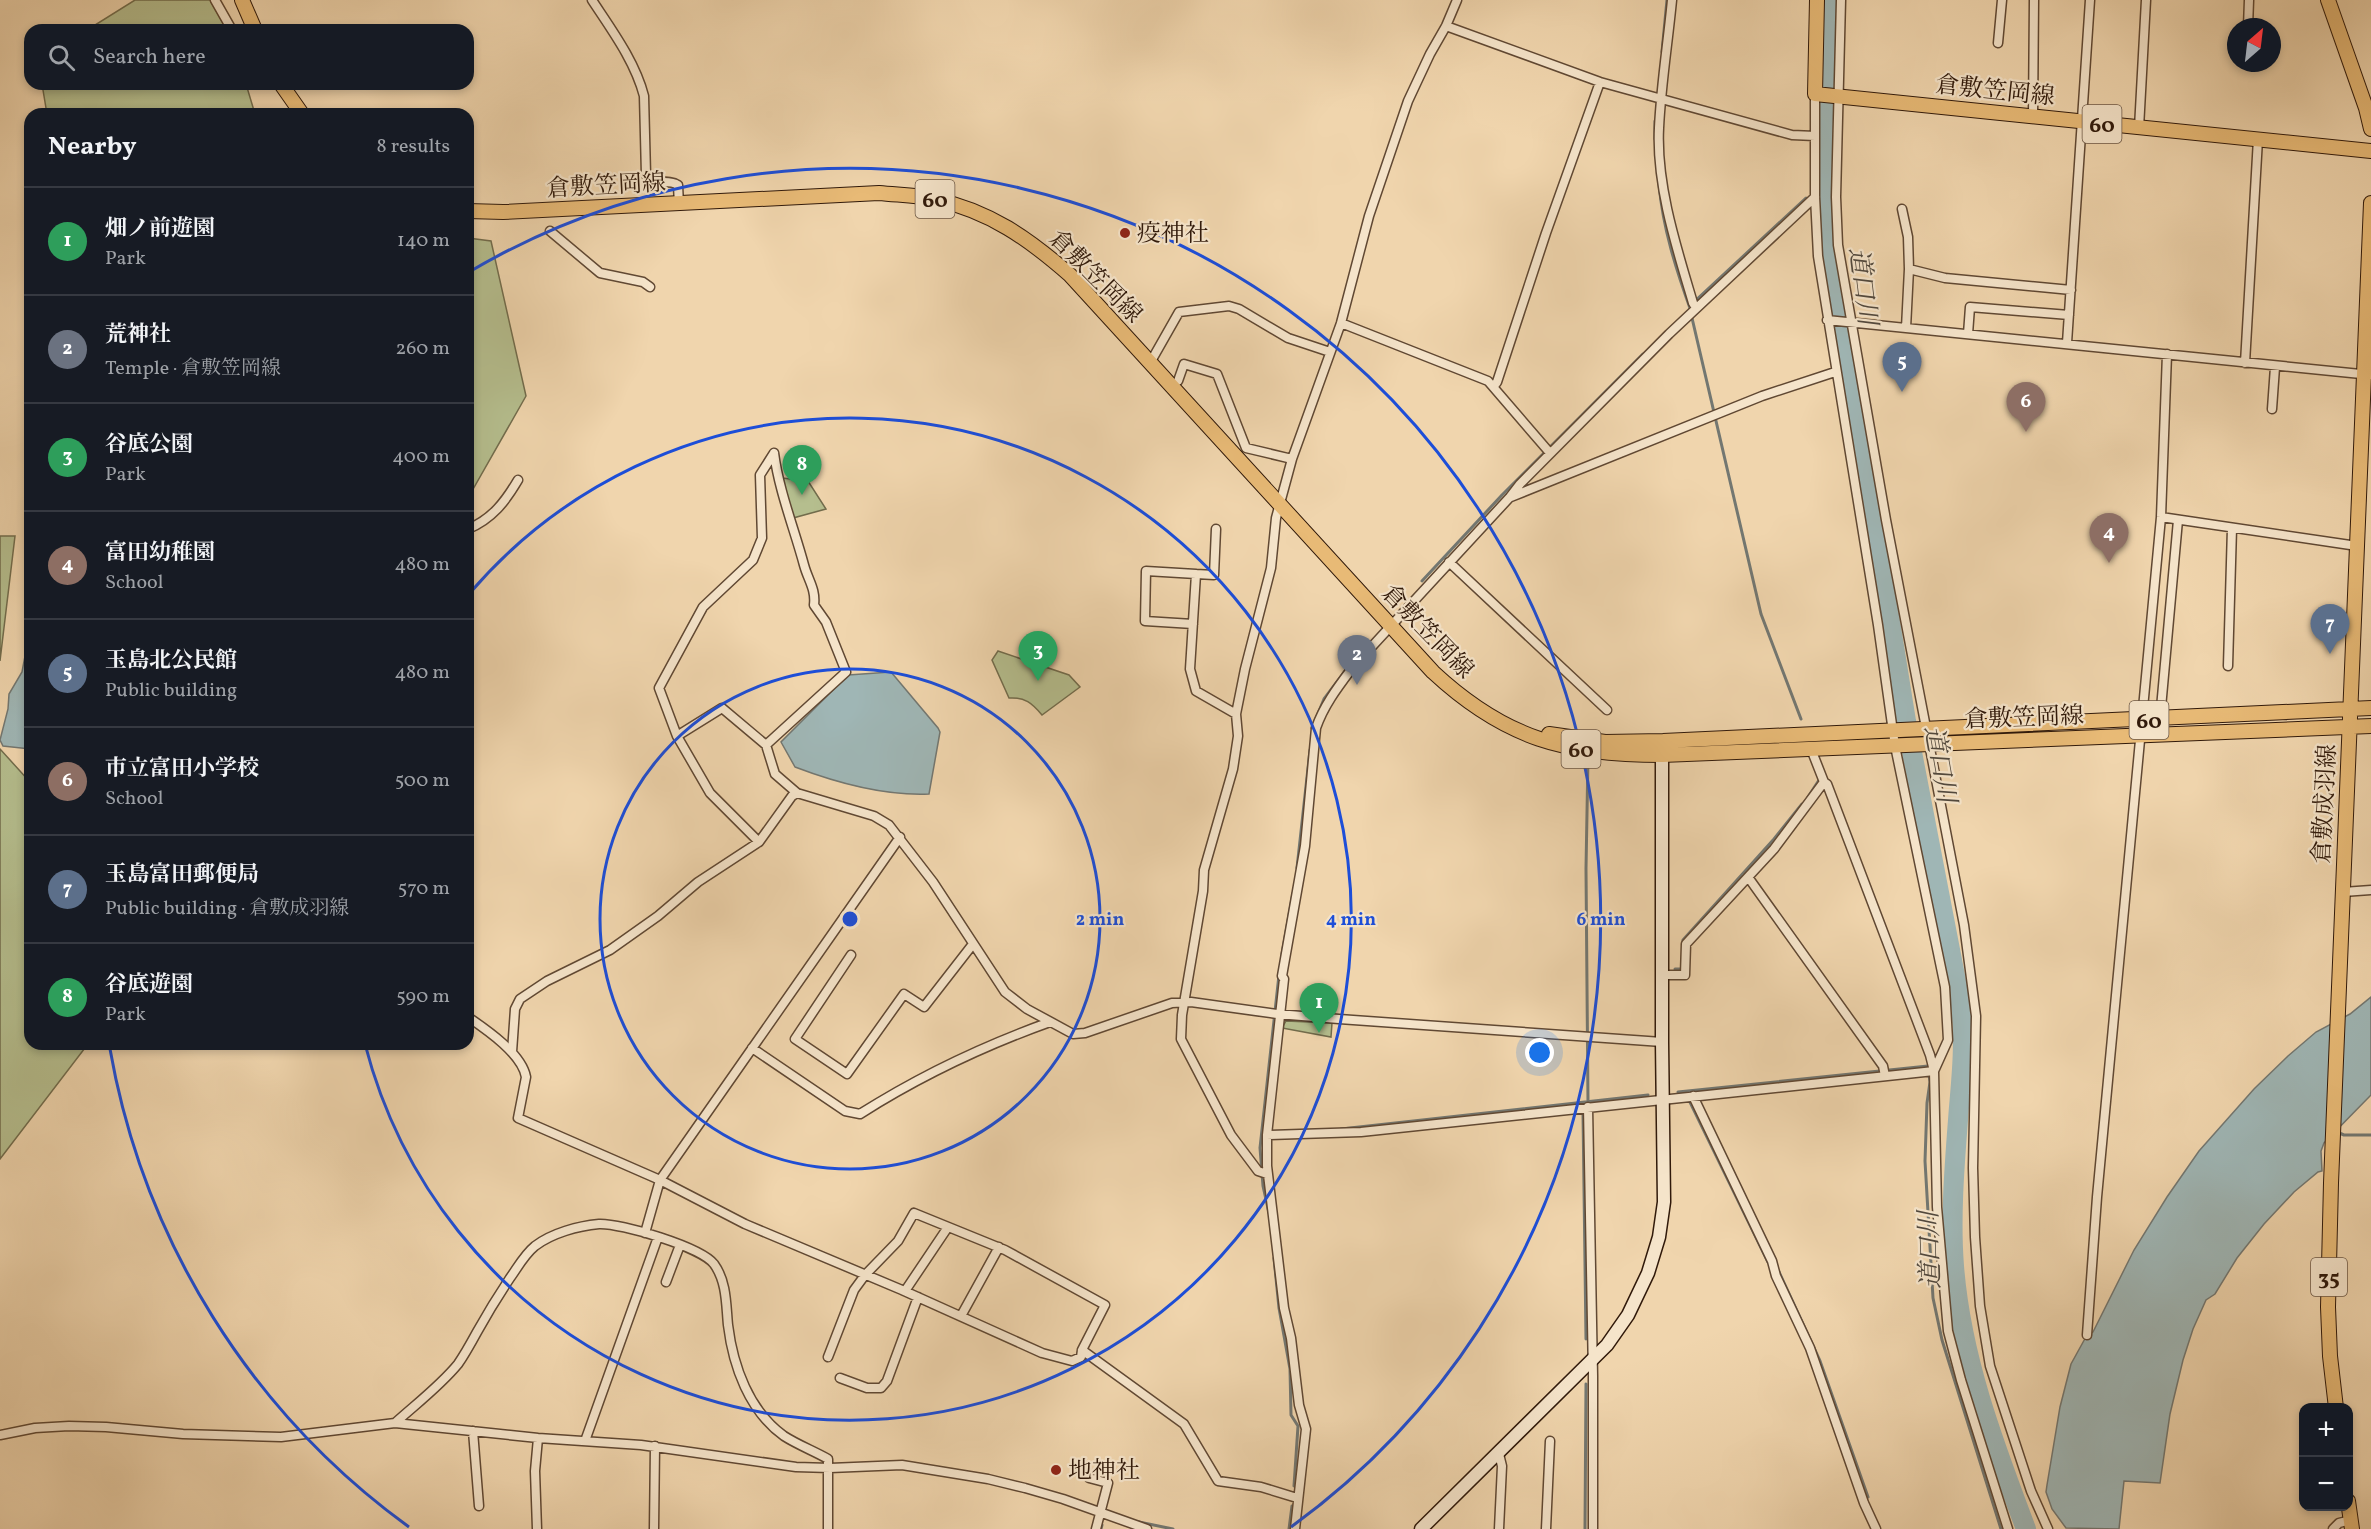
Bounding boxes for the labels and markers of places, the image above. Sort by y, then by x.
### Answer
place label: 疫神社 [1137,218,1209,252]
marker: 疫神社 [1118,226,1132,240]
pin: 5 [1882,342,1922,392]
pin: 6 [2006,382,2046,432]
pin: 8 [782,446,822,495]
pin: 4 [2090,514,2128,563]
pin: 7 [2310,604,2350,654]
pin: 3 [1018,632,1058,681]
pin: 2 [1338,636,1376,685]
centre of rings [840,909,860,929]
pin: 1 [1300,984,1338,1033]
place label: 地神社 [1068,1455,1140,1489]
marker: 地神社 [1049,1463,1063,1477]

